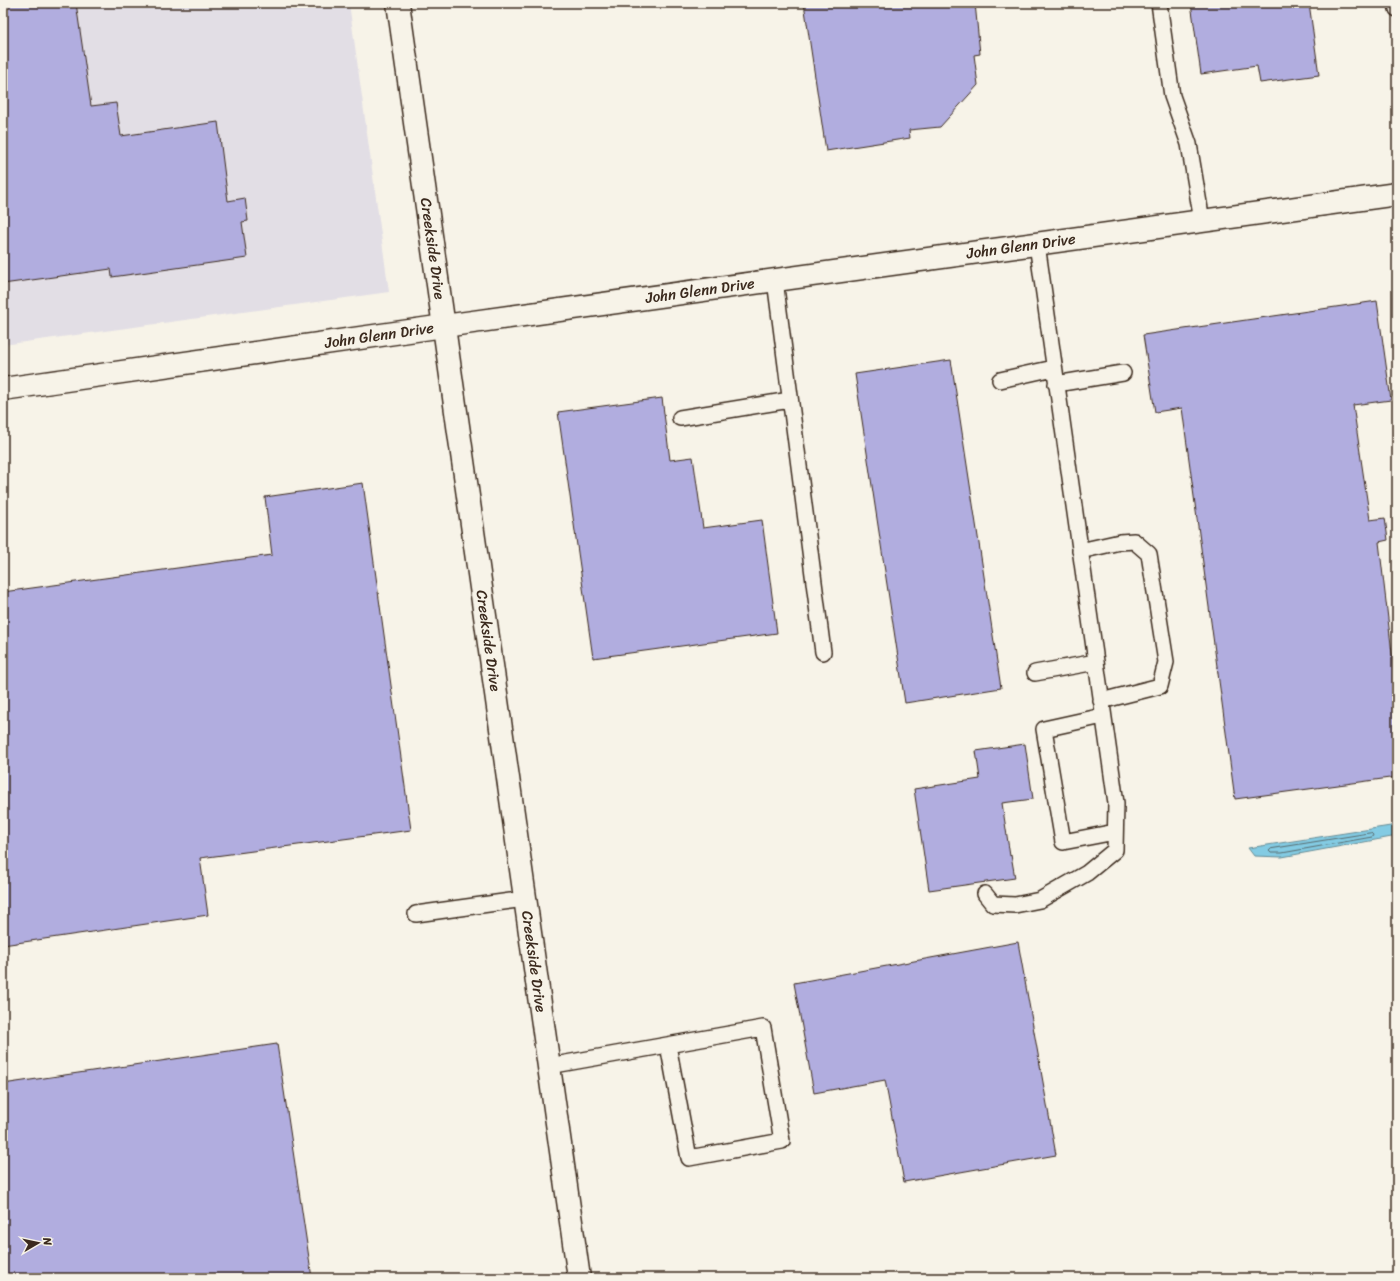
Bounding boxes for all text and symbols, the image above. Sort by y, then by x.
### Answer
street label: Creekside Drive [413,196,453,301]
street label: John Glenn Drive [964,226,1078,267]
street label: John Glenn Drive [643,270,757,311]
street label: John Glenn Drive [322,315,436,356]
street label: Creekside Drive [468,588,509,693]
street label: Creekside Drive [514,909,554,1014]
north arrow [18,1223,58,1263]
text: N [37,1235,57,1247]

